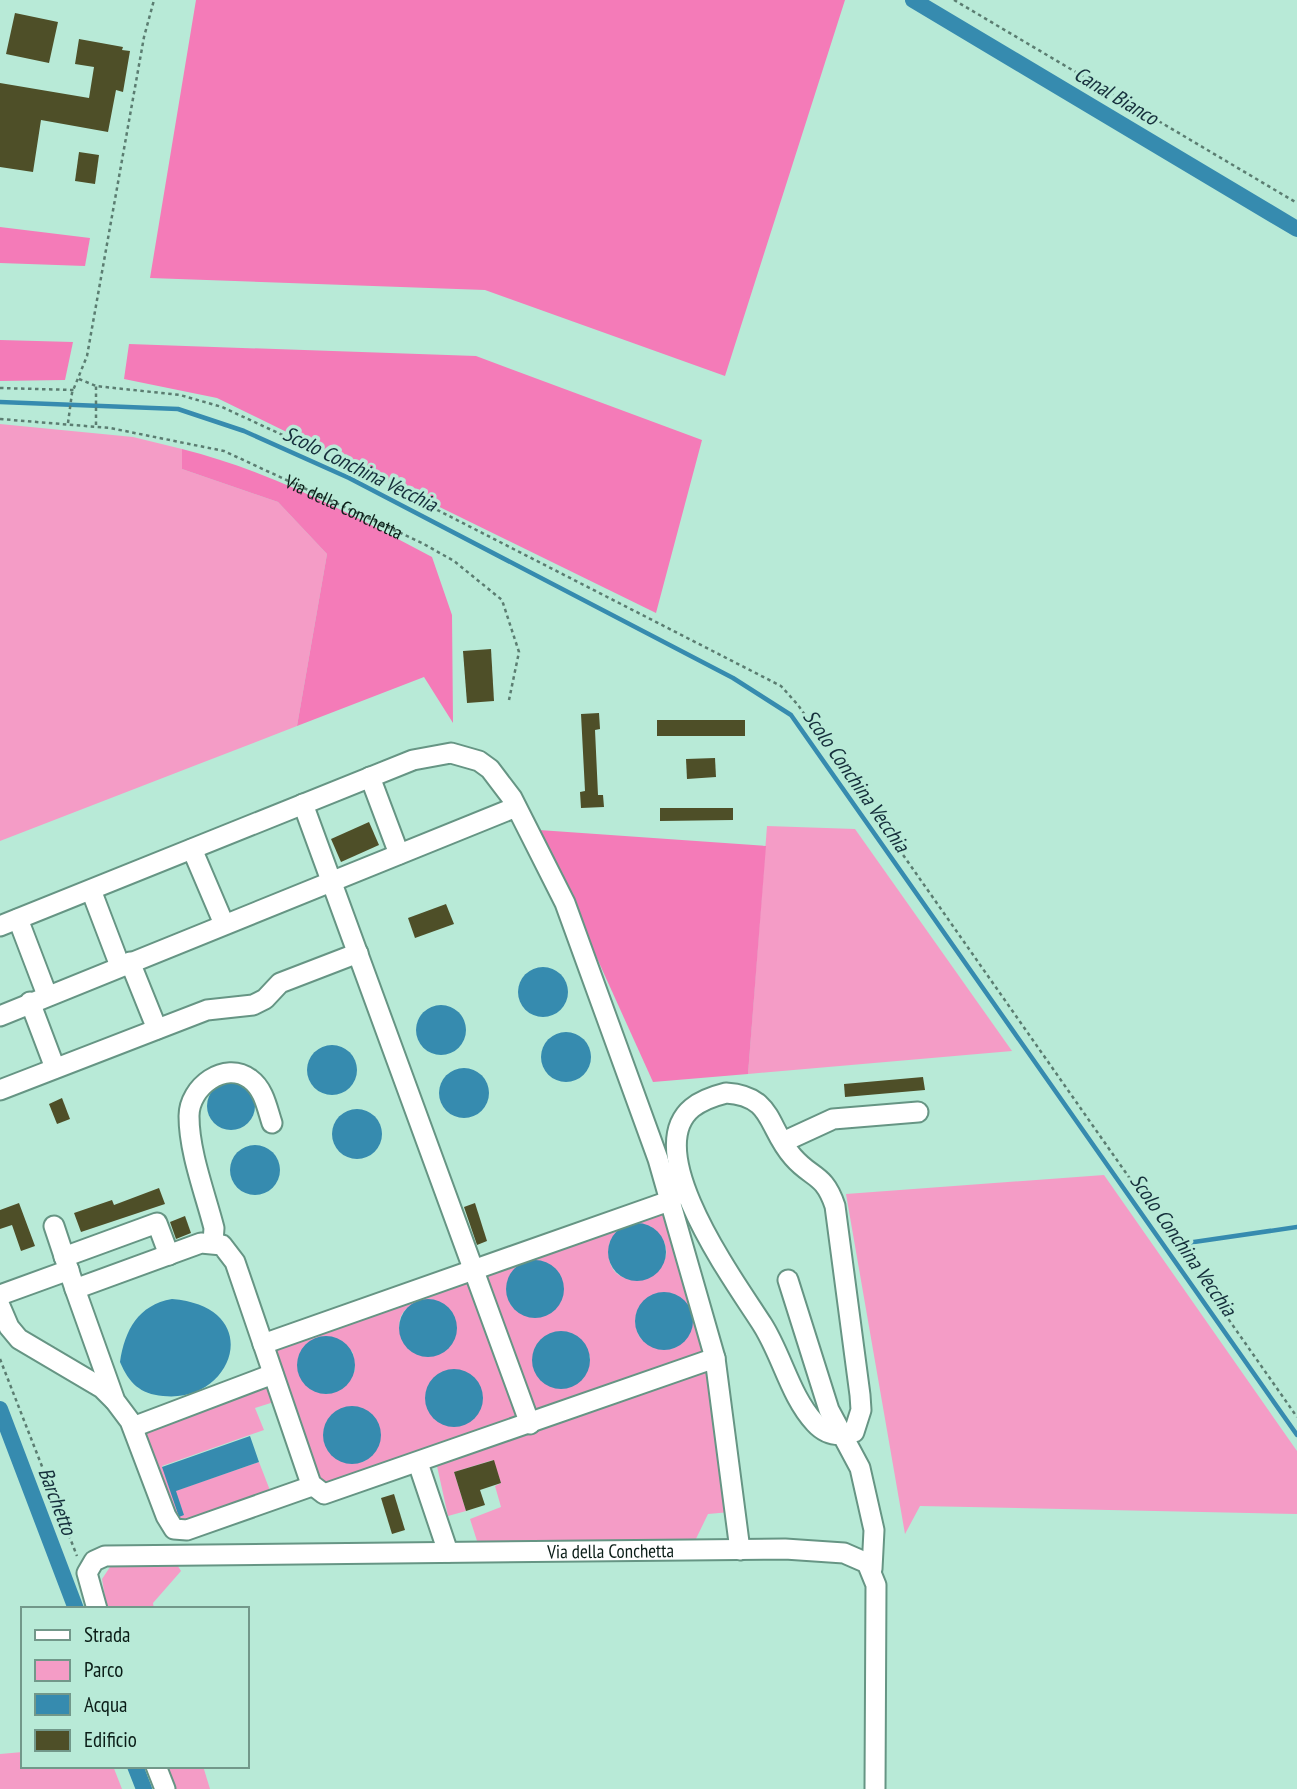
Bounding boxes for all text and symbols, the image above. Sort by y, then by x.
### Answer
water label: Canal Bianco [1069,60,1165,132]
water label: Scolo Conchina Vecchia [279,420,443,518]
street label: Via della Conchetta [280,469,407,544]
water label: Scolo Conchina Vecchia [797,704,916,858]
water label: Scolo Conchina Vecchia [1124,1168,1243,1322]
water label: Barchetto [32,1463,83,1540]
street label: Via della Conchetta [546,1538,674,1563]
legend [21,1607,248,1768]
text: Strada [84,1621,130,1648]
text: Parco [84,1656,123,1683]
text: Acqua [84,1691,127,1718]
text: Edificio [84,1726,137,1753]

